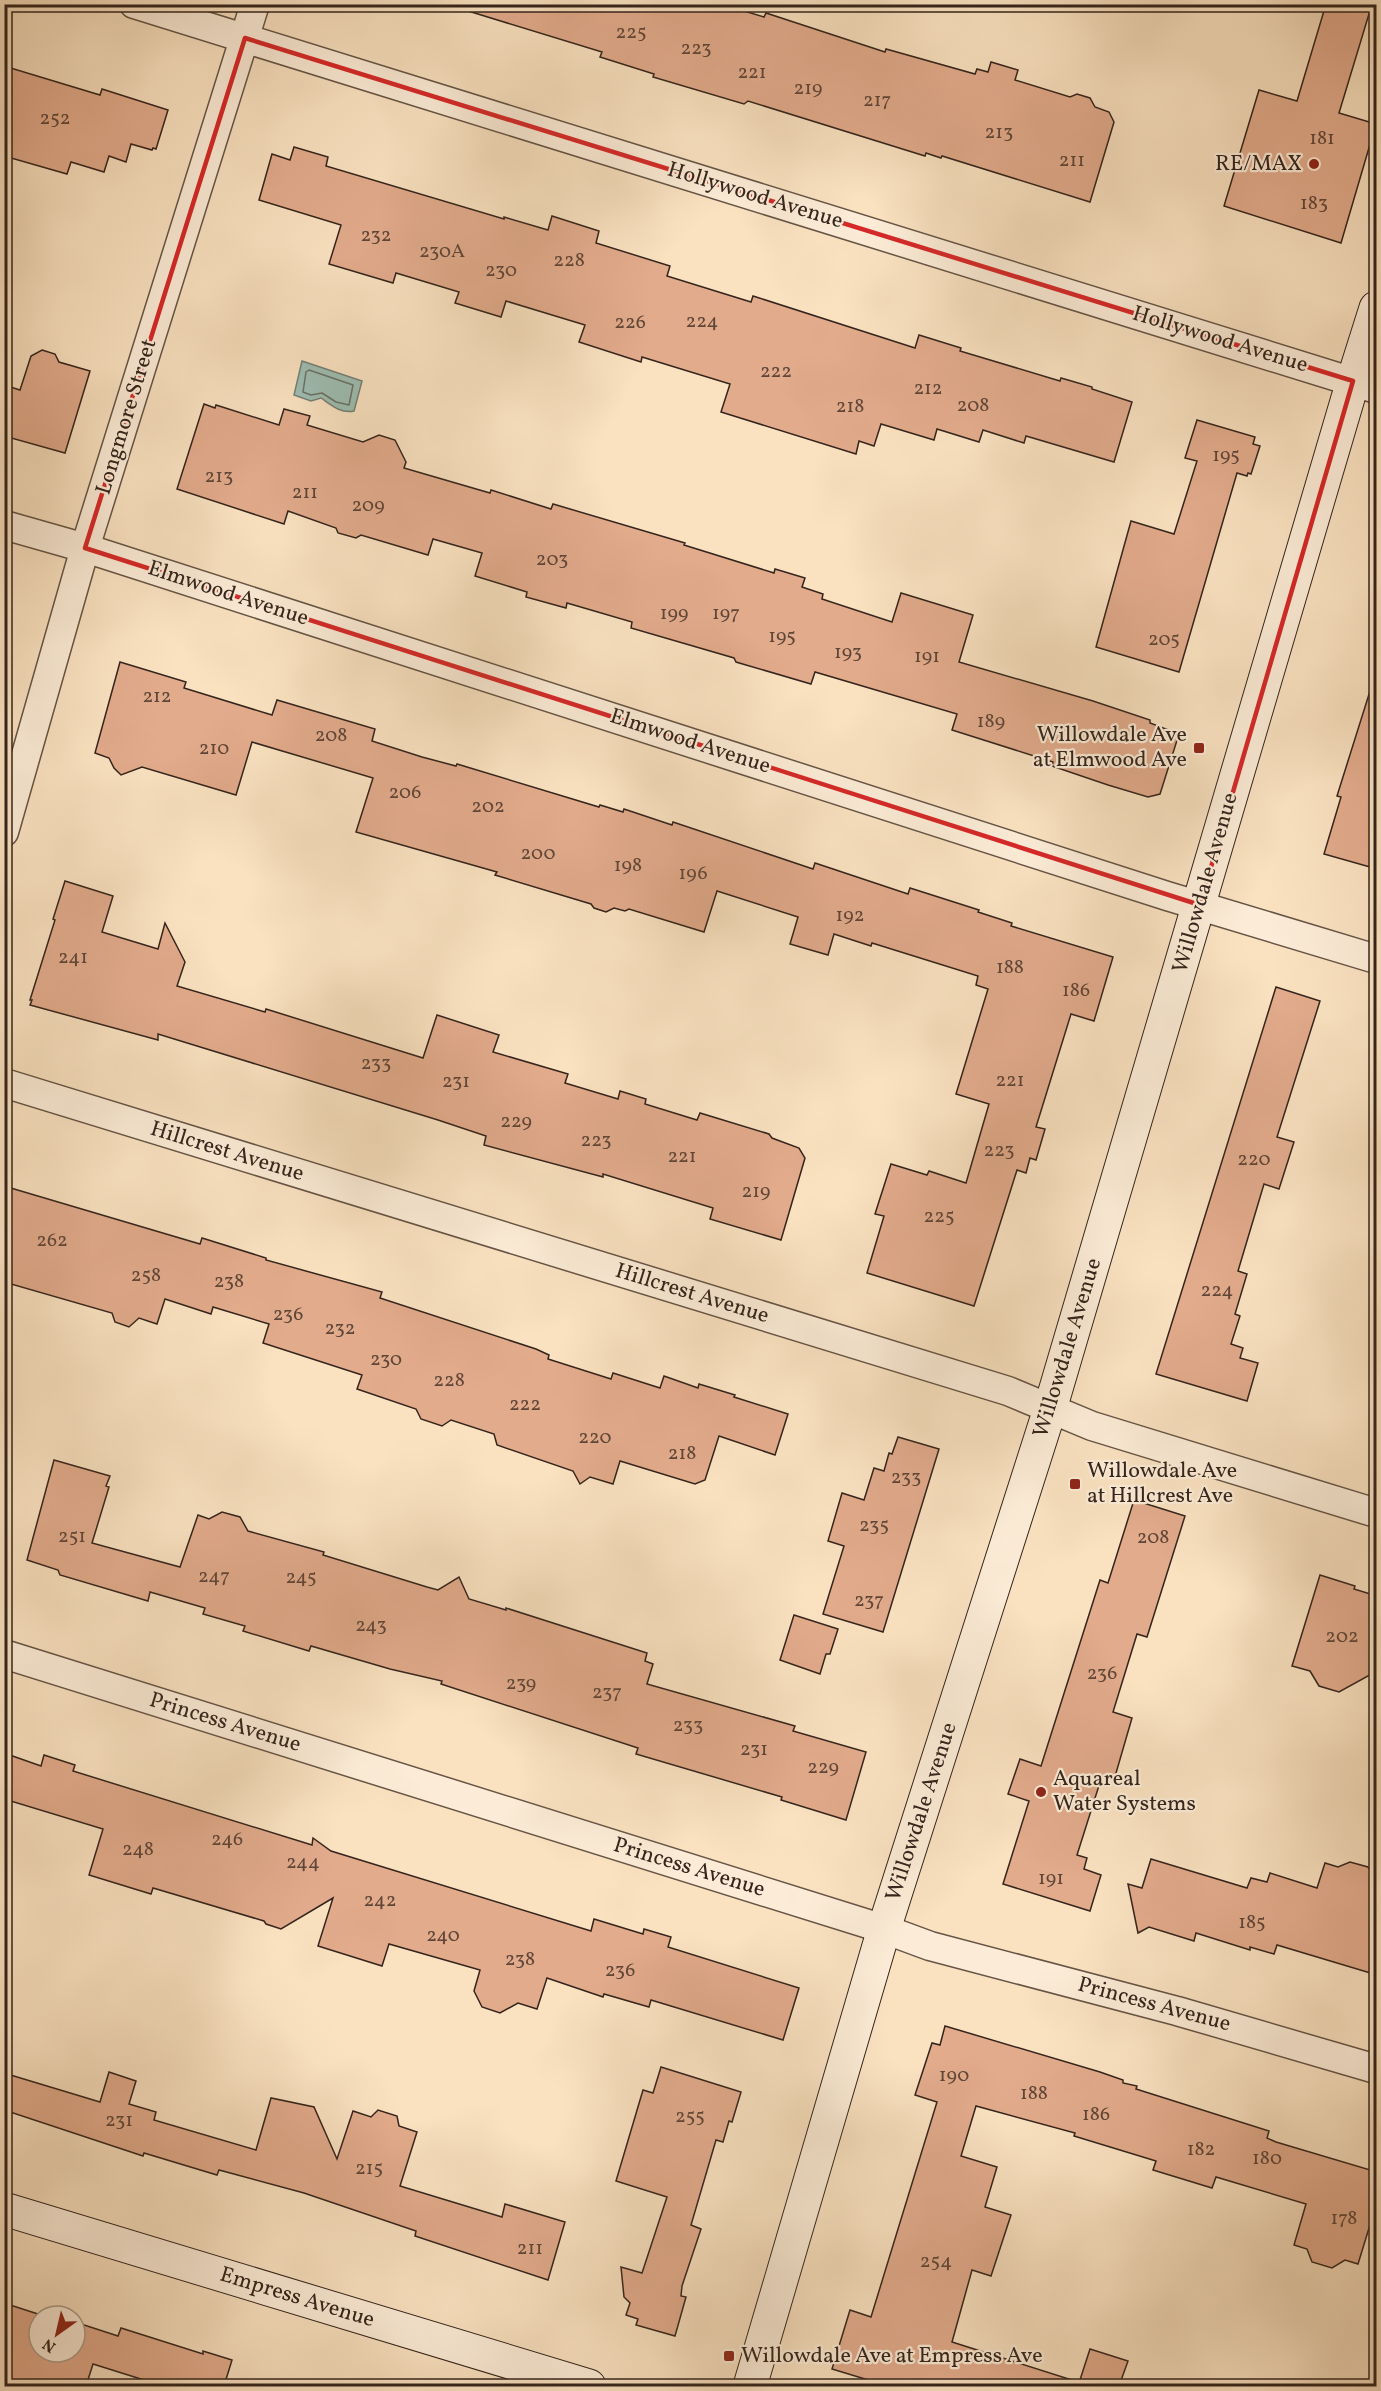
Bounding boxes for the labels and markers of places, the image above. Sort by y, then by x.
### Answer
place label: RE/MAX [1215,149,1302,180]
marker: RE/MAX [1307,157,1321,171]
place label: Willowdale Ave at Elmwood Ave [1033,720,1187,776]
marker: Willowdale Ave at Elmwood Ave [1192,741,1206,755]
place label: Willowdale Ave at Hillcrest Ave [1087,1456,1237,1512]
marker: Willowdale Ave at Hillcrest Ave [1068,1477,1082,1491]
place label: Aquareal Water Systems [1053,1764,1196,1820]
marker: Aquareal Water Systems [1034,1785,1048,1799]
place label: Willowdale Ave at Empress Ave [741,2341,1043,2372]
marker: Willowdale Ave at Empress Ave [722,2349,736,2363]

